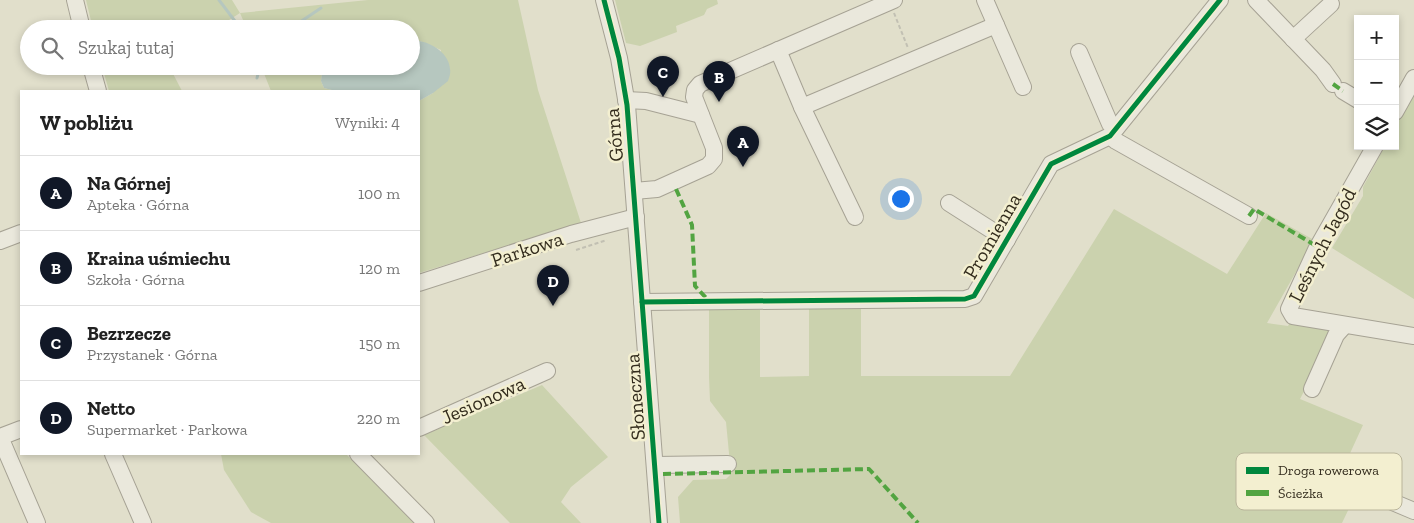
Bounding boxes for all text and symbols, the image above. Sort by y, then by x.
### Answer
map controls [1354,15,1399,150]
button: + [1354,15,1399,60]
search box [20,20,420,75]
icon: search [38,34,66,62]
text: Szukaj tutaj [78,36,174,59]
pin: C [647,56,679,97]
button: − [1354,60,1399,105]
pin: B [703,61,735,102]
button: layers [1354,105,1399,150]
street label: Górna [600,107,628,163]
text: W pobliżu [40,110,133,135]
text: Wyniki: 4 [335,113,400,132]
pin: A [727,126,759,167]
text: Na Górnej [87,172,171,195]
text: A [51,184,62,203]
text: 100 m [358,184,400,203]
street label: Leśnych Jagód [1283,184,1361,306]
your location [888,186,914,212]
street label: Promienna [958,189,1026,283]
text: Apteka · Górna [87,195,189,214]
street label: Parkowa [488,226,566,272]
text: Kraina uśmiechu [87,247,230,270]
text: B [51,259,61,278]
text: 120 m [359,259,400,278]
pin: D [537,265,569,306]
text: Szkoła · Górna [87,270,185,289]
text: Bezrzecze [87,322,171,345]
text: C [51,334,61,353]
text: 150 m [359,334,400,353]
text: Przystanek · Górna [87,345,218,364]
street label: Słoneczna [620,352,650,441]
street label: Jesionowa [437,371,529,429]
text: Netto [87,397,135,420]
text: D [50,409,62,428]
text: 220 m [357,409,400,428]
text: Supermarket · Parkowa [87,420,248,439]
legend [1236,453,1402,510]
text: Droga rowerowa [1278,462,1379,479]
text: Ścieżka [1278,485,1323,502]

